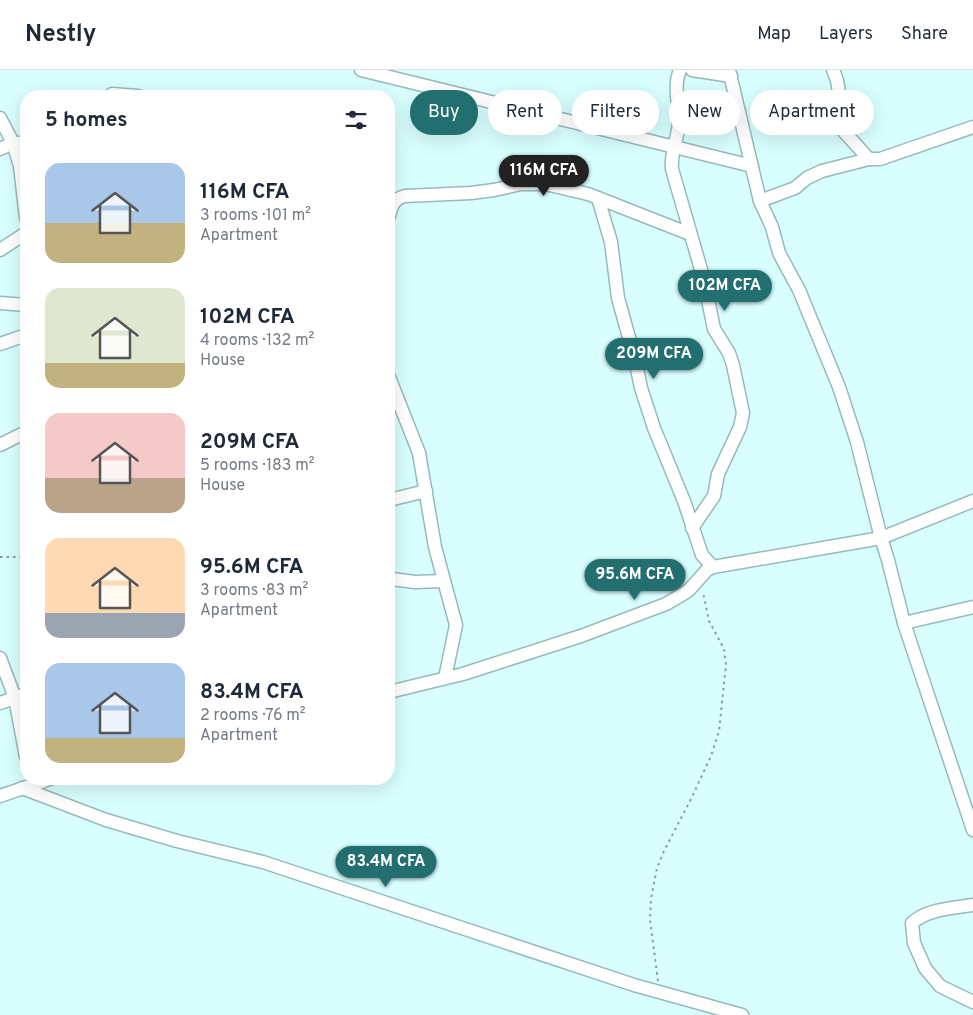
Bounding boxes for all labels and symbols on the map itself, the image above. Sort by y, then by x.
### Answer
pin: 116M CFA [492,154,596,197]
pin: 102M CFA [673,270,777,312]
pin: 209M CFA [602,338,706,380]
pin: 95.6M CFA [578,558,692,601]
pin: 83.4M CFA [329,846,443,888]

